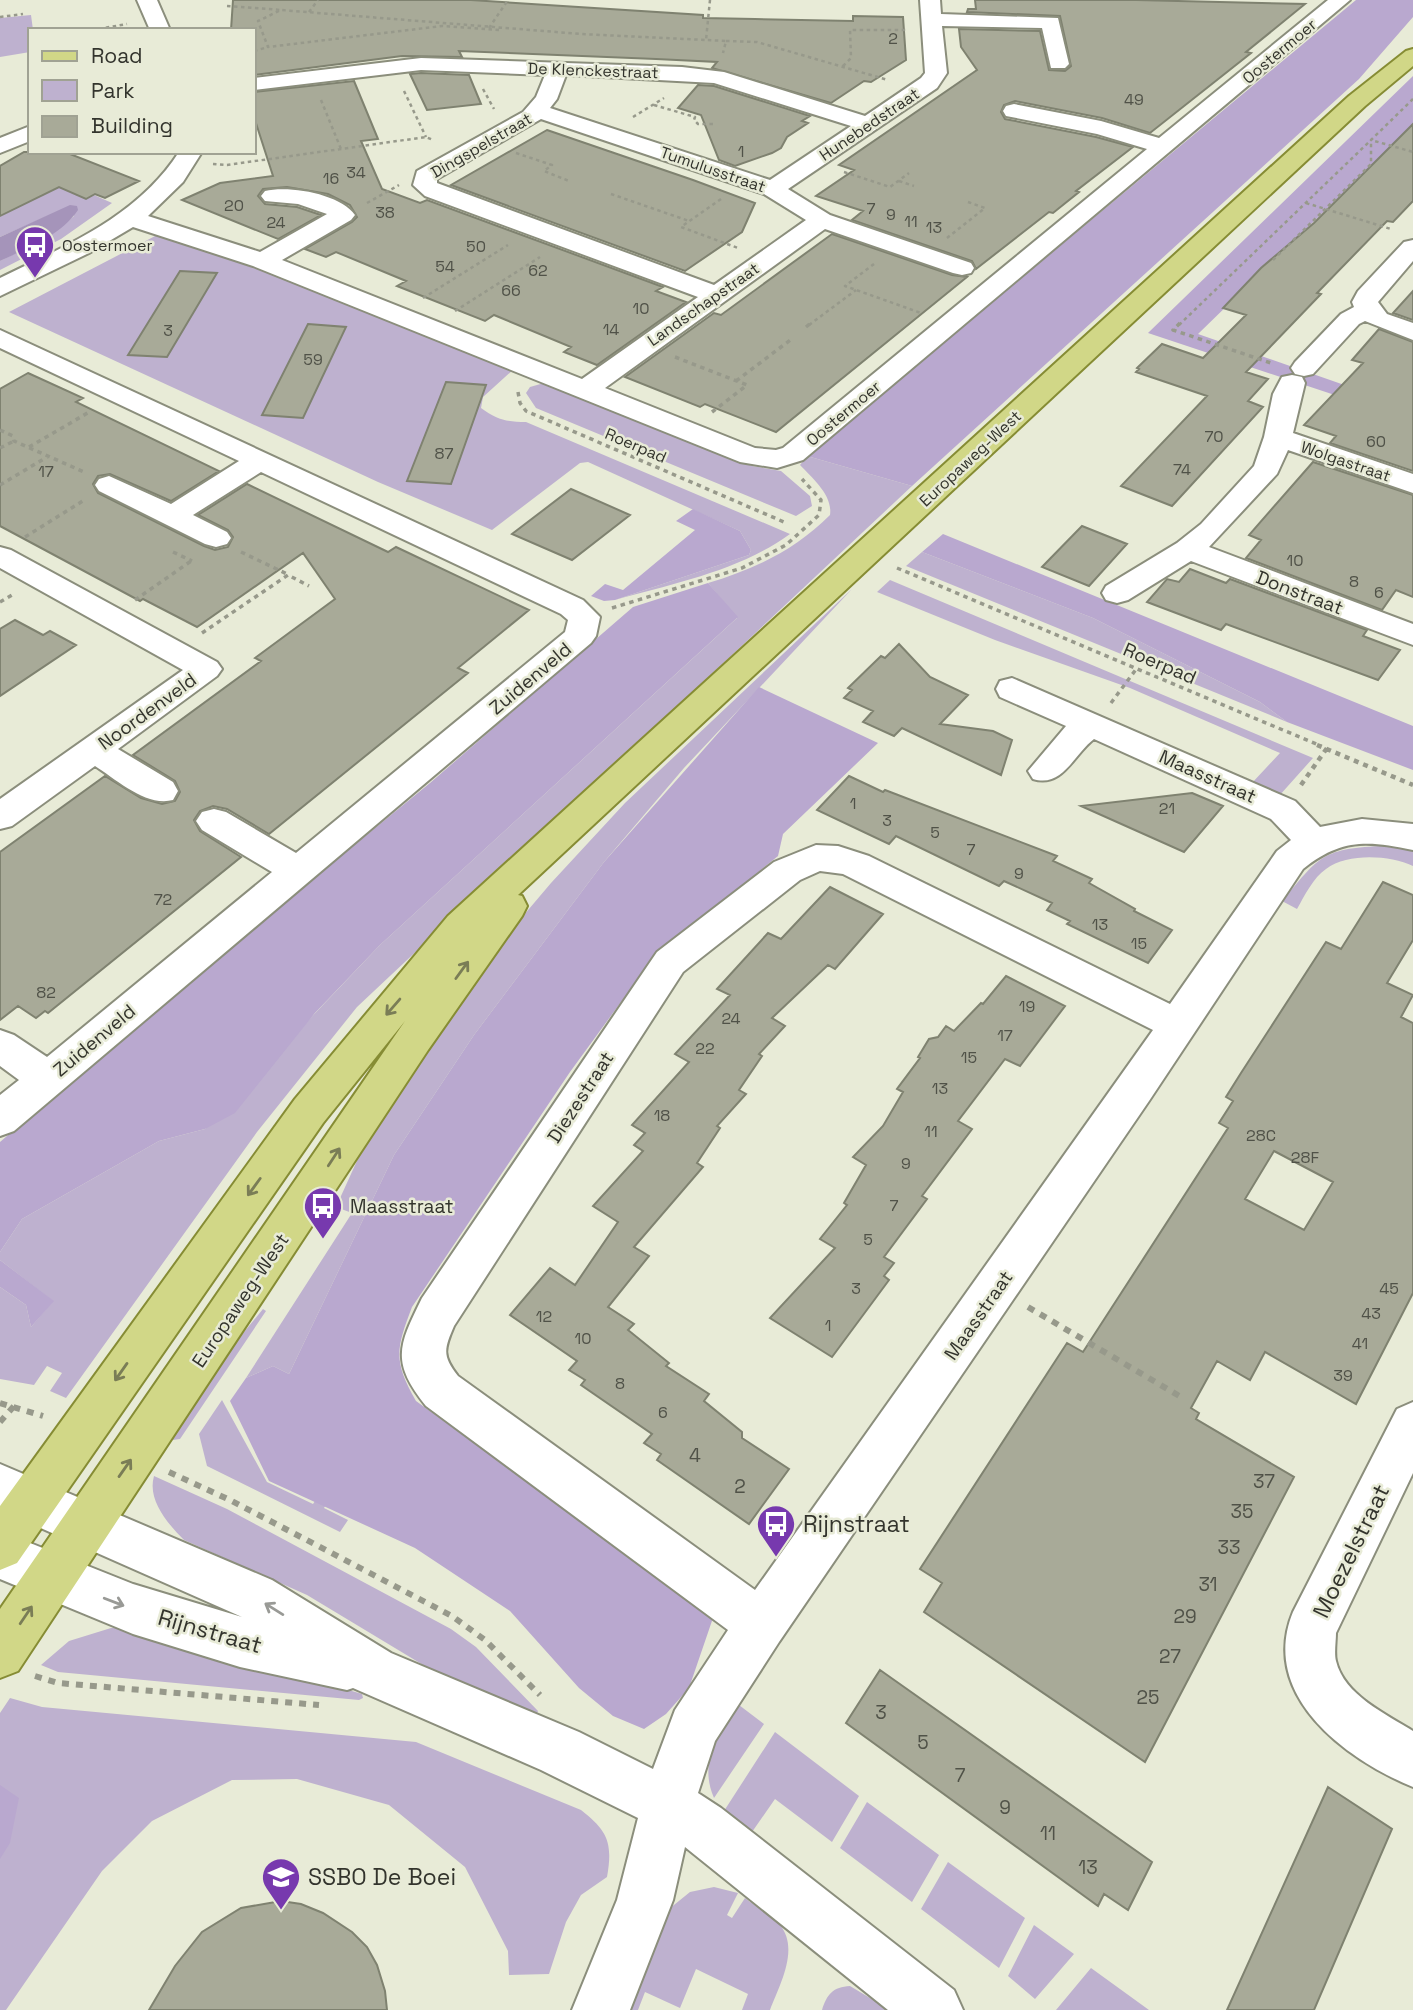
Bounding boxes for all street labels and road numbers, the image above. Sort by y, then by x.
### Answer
street label: Oostermoer [1238,14,1321,89]
street label: De Klenckestraat [527,58,659,83]
street label: Hunebedstraat [815,83,923,166]
street label: Dingspelstraat [427,108,536,183]
street label: Tumulusstraat [657,142,768,197]
street label: Landschapstraat [643,258,763,351]
street label: Oostermoer [802,376,885,451]
street label: Europaweg-West [915,406,1026,511]
street label: Roerpad [602,423,670,468]
street label: Wolgastraat [1298,436,1394,487]
street label: Donstraat [1253,564,1347,621]
street label: Zuidenveld [484,637,577,720]
street label: Roerpad [1119,637,1200,690]
street label: Noordenveld [93,667,201,756]
street label: Maasstraat [1155,744,1260,809]
street label: Zuidenveld [48,999,141,1082]
street label: Diezestraat [542,1047,619,1148]
street label: Europaweg-West [186,1228,295,1372]
street label: Maasstraat [938,1266,1018,1365]
street label: Moezelstraat [1306,1479,1396,1623]
street label: Rijnstraat [154,1602,266,1660]

